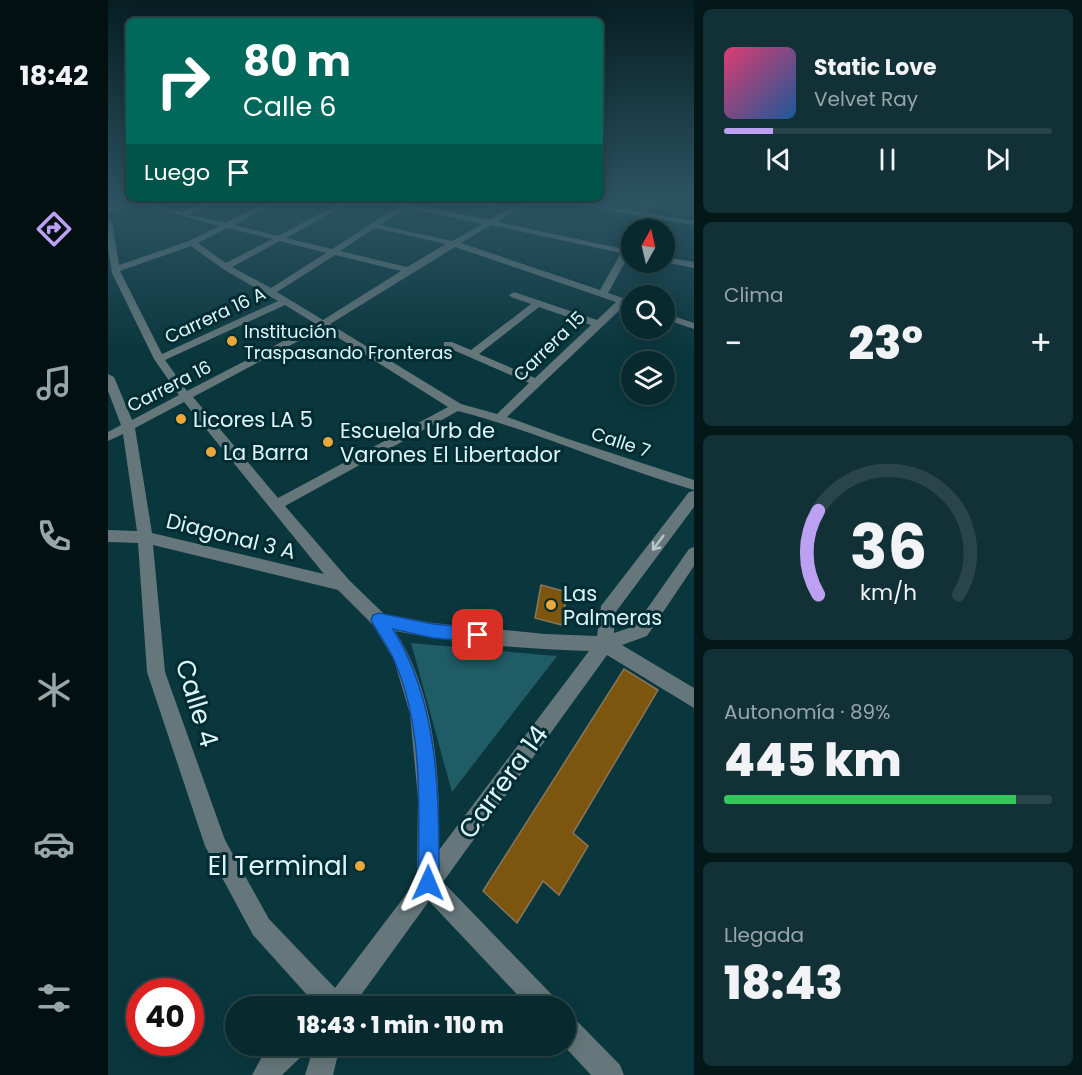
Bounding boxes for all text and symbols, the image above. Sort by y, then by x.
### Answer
text: 80 m [243,32,351,91]
icon: right [144,42,222,120]
text: Static Love [814,52,937,83]
text: 18:42 [19,57,89,94]
text: Velvet Ray [814,85,918,113]
text: Calle 6 [243,88,336,125]
icon: previous [762,143,795,176]
icon: pause [871,143,904,176]
icon: next [981,143,1014,176]
icon: arrive [222,156,255,189]
text: Luego [144,157,210,188]
icon: directions [33,208,75,250]
north arrow [621,219,675,273]
map controls [621,219,675,405]
street label: Carrera 16 A [161,281,269,349]
text: Clima [724,281,783,309]
button: search [621,285,675,339]
street label: Carrera 15 [507,305,591,387]
text: 23° [848,312,923,375]
place label: Institución Traspasando Fronteras [244,319,453,365]
text: − [724,320,742,367]
text: + [1029,320,1052,367]
marker: Institución Traspasando Fronteras [225,334,239,348]
button: layers [621,351,675,405]
street label: Carrera 16 [123,354,215,418]
icon: music [33,362,75,404]
place label: Licores LA 5 [193,405,313,434]
marker: Licores LA 5 [174,412,188,426]
place label: Escuela Urb de Varones El Libertador [340,416,561,469]
street label: Calle 7 [588,421,654,463]
marker: Escuela Urb de Varones El Libertador [321,435,335,449]
place label: La Barra [223,438,309,467]
marker: La Barra [204,445,218,459]
text: 36 [849,503,927,591]
street label: Diagonal 3 A [163,506,299,566]
icon: phone [33,515,75,557]
one-way arrow [652,535,665,551]
text: km/h [859,577,917,608]
place label: Las Palmeras [563,579,662,632]
marker: Las Palmeras [544,598,558,612]
pin [452,609,503,660]
icon: arrive [461,618,494,651]
street label: Calle 4 [167,655,227,751]
icon: climate [33,669,75,711]
text: Autonomía · 89% [724,698,890,726]
street label: Carrera 14 [450,718,556,846]
text: 445 km [724,729,901,792]
icon: car [33,823,75,865]
place label: El Terminal [208,848,348,884]
position arrow [396,851,460,915]
marker: El Terminal [353,859,367,873]
text: Llegada [724,921,804,949]
text: 18:43 [724,952,843,1015]
icon: filters [33,977,75,1019]
speed limit sign: 40 [126,978,204,1056]
text: 18:43 · 1 min · 110 m [297,1010,504,1041]

